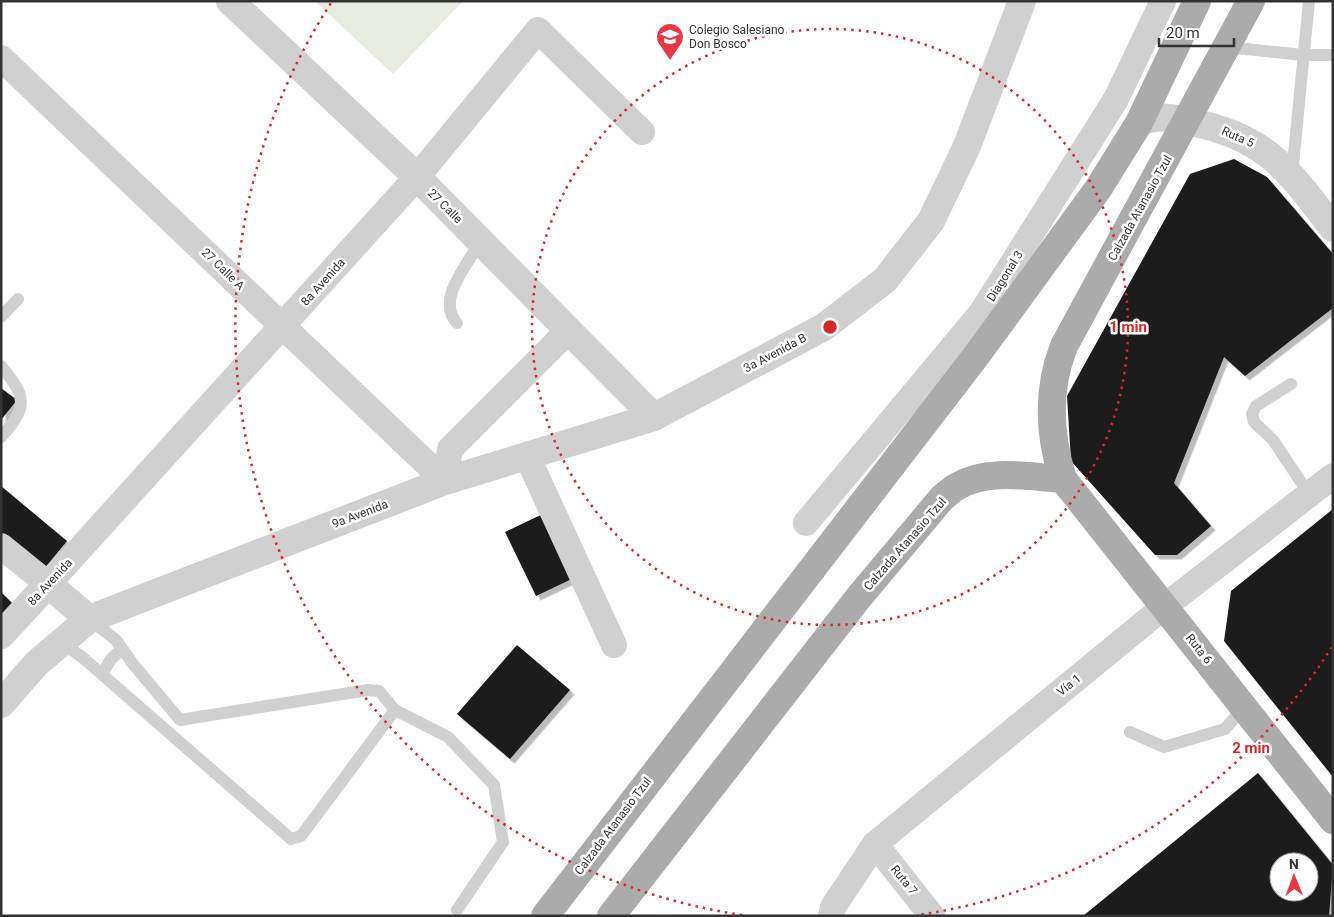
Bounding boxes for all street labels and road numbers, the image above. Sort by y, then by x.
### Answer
street label: Ruta 5 [1220,124,1257,150]
street label: Calzada Atanasio Tzul [1105,153,1175,263]
street label: 27 Calle [425,186,465,226]
street label: 27 Calle A [199,245,247,293]
street label: Diagonal 3 [984,248,1026,304]
street label: 8a Avenida [298,255,348,309]
street label: 3a Avenida B [741,331,809,375]
street label: Calzada Atanasio Tzul [861,495,949,593]
street label: 9a Avenida [330,497,390,531]
street label: 8a Avenida [25,556,75,608]
street label: Ruta 6 [1183,631,1215,667]
street label: Vía 1 [1054,671,1084,699]
street label: Calzada Atanasio Tzul [572,775,654,877]
street label: Ruta 7 [888,862,920,898]

